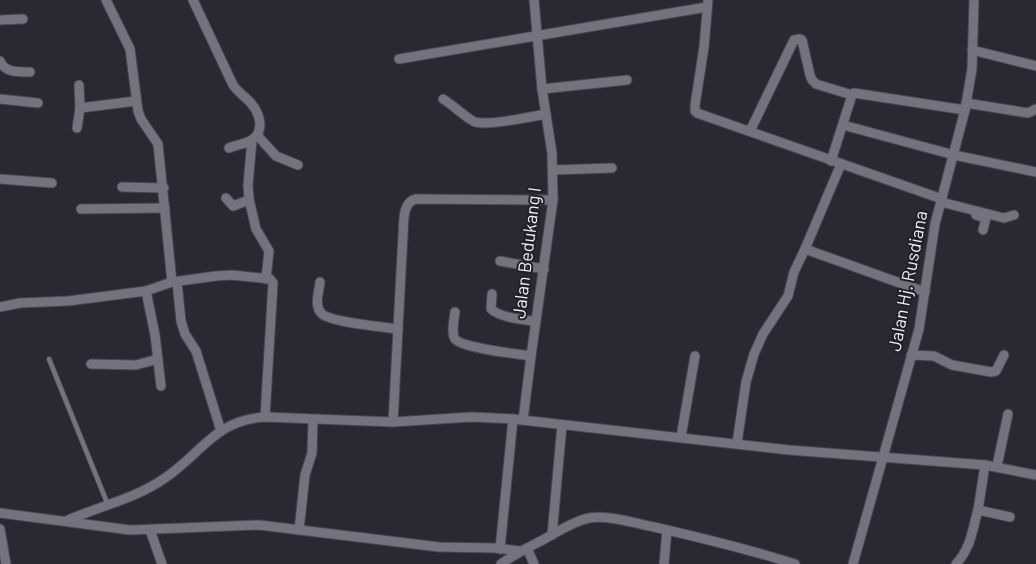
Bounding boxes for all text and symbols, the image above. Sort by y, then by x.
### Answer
street label: Jalan Bedukang I [507,186,545,320]
street label: Jalan Hj. Rusdiana [883,209,931,353]

